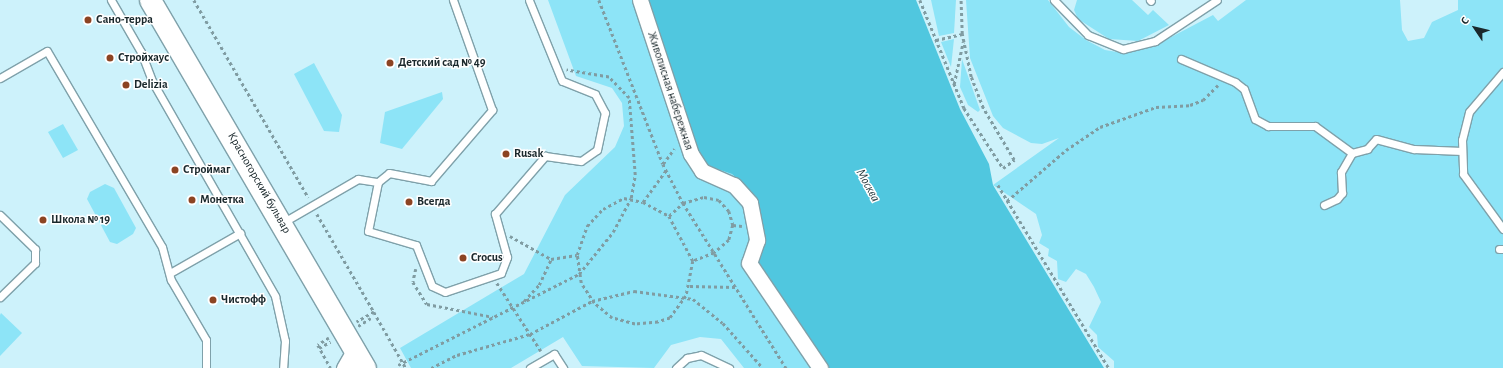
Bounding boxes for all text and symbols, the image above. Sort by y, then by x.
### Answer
north arrow [1455,8,1495,48]
place label: Сано-терра [96,13,153,27]
marker: Сано-терра [83,15,93,25]
text: С [1459,15,1471,26]
street label: Живописная набережная [644,30,696,152]
place label: Стройхаус [118,51,169,65]
marker: Стройхаус [105,53,115,63]
place label: Детский сад № 49 [398,56,486,70]
marker: Детский сад № 49 [385,58,395,68]
place label: Delizia [134,78,168,92]
marker: Delizia [121,80,131,90]
street label: Красногорский бульвар [224,130,294,236]
place label: Rusak [514,147,543,161]
marker: Rusak [501,149,511,159]
place label: Строймаг [183,163,230,177]
marker: Строймаг [170,165,180,175]
water label: Москва [852,167,882,205]
place label: Монетка [200,193,244,207]
marker: Монетка [187,195,197,205]
place label: Всегда [417,195,450,209]
marker: Всегда [404,197,414,207]
place label: Школа № 19 [51,213,110,227]
marker: Школа № 19 [38,215,48,225]
place label: Crocus [471,251,503,265]
marker: Crocus [458,253,468,263]
place label: Чистофф [221,293,266,307]
marker: Чистофф [208,295,218,305]

